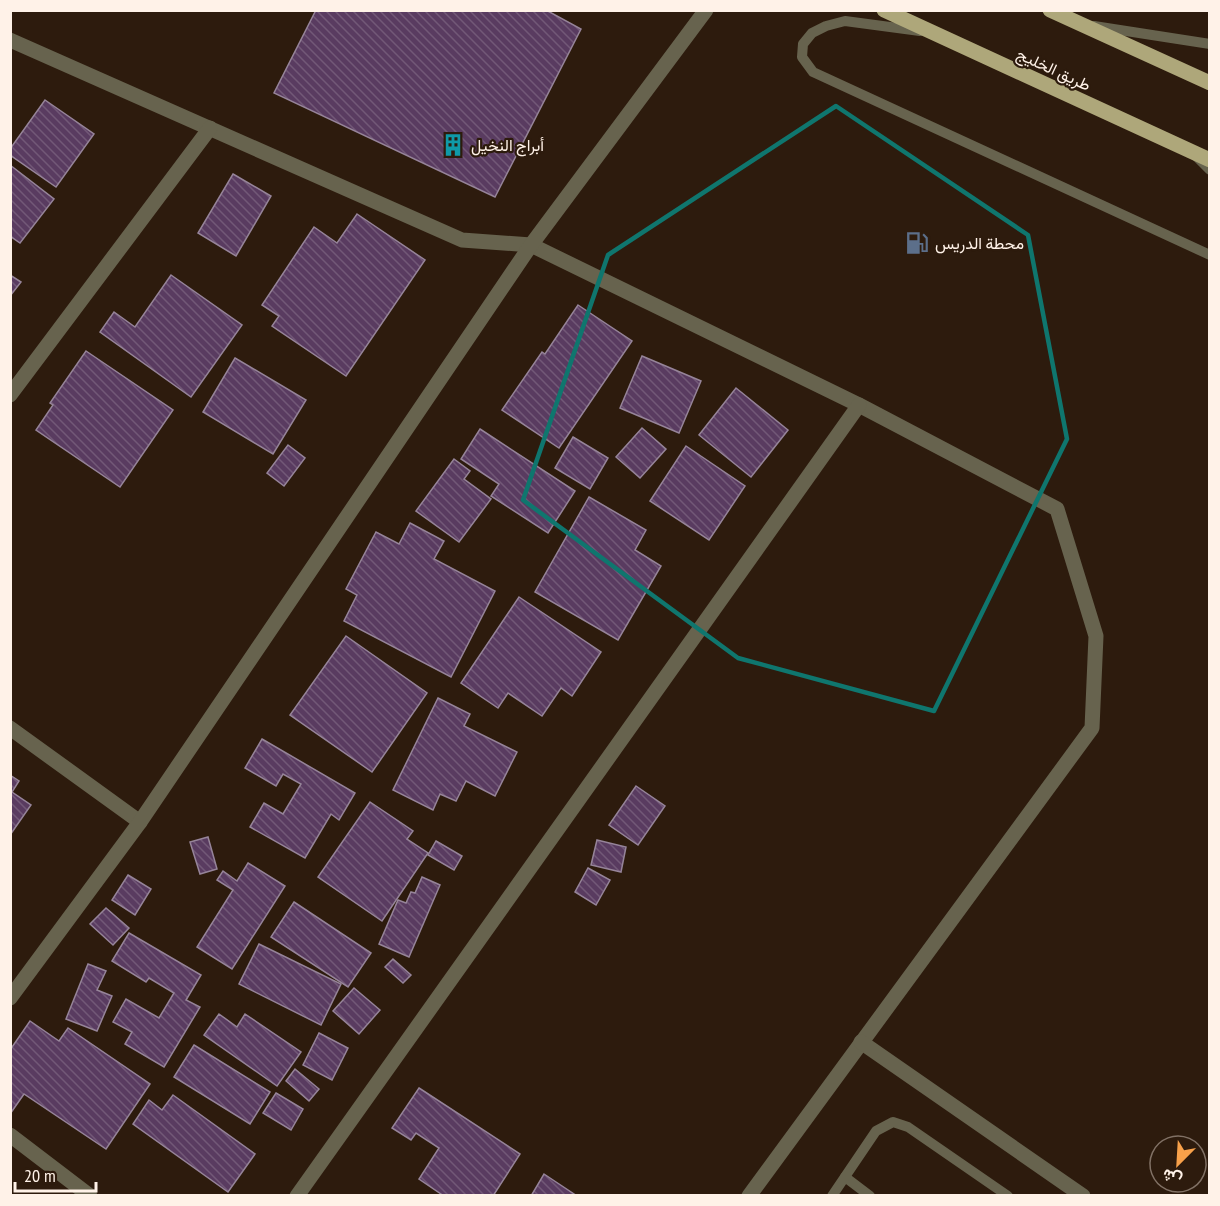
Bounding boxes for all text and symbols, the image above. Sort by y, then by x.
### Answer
street label: طريق الخليج [1013,43,1094,97]
building icon: أبراج النخيل [440,132,466,158]
place label: أبراج النخيل [471,135,544,157]
fuel station icon: محطة الدريس [904,230,930,256]
place label: محطة الدريس [935,233,1024,254]
north arrow [1148,1134,1208,1194]
scale bar [15,1155,96,1193]
text: 20 m [24,1164,56,1187]
text: ش [1159,1165,1185,1191]

